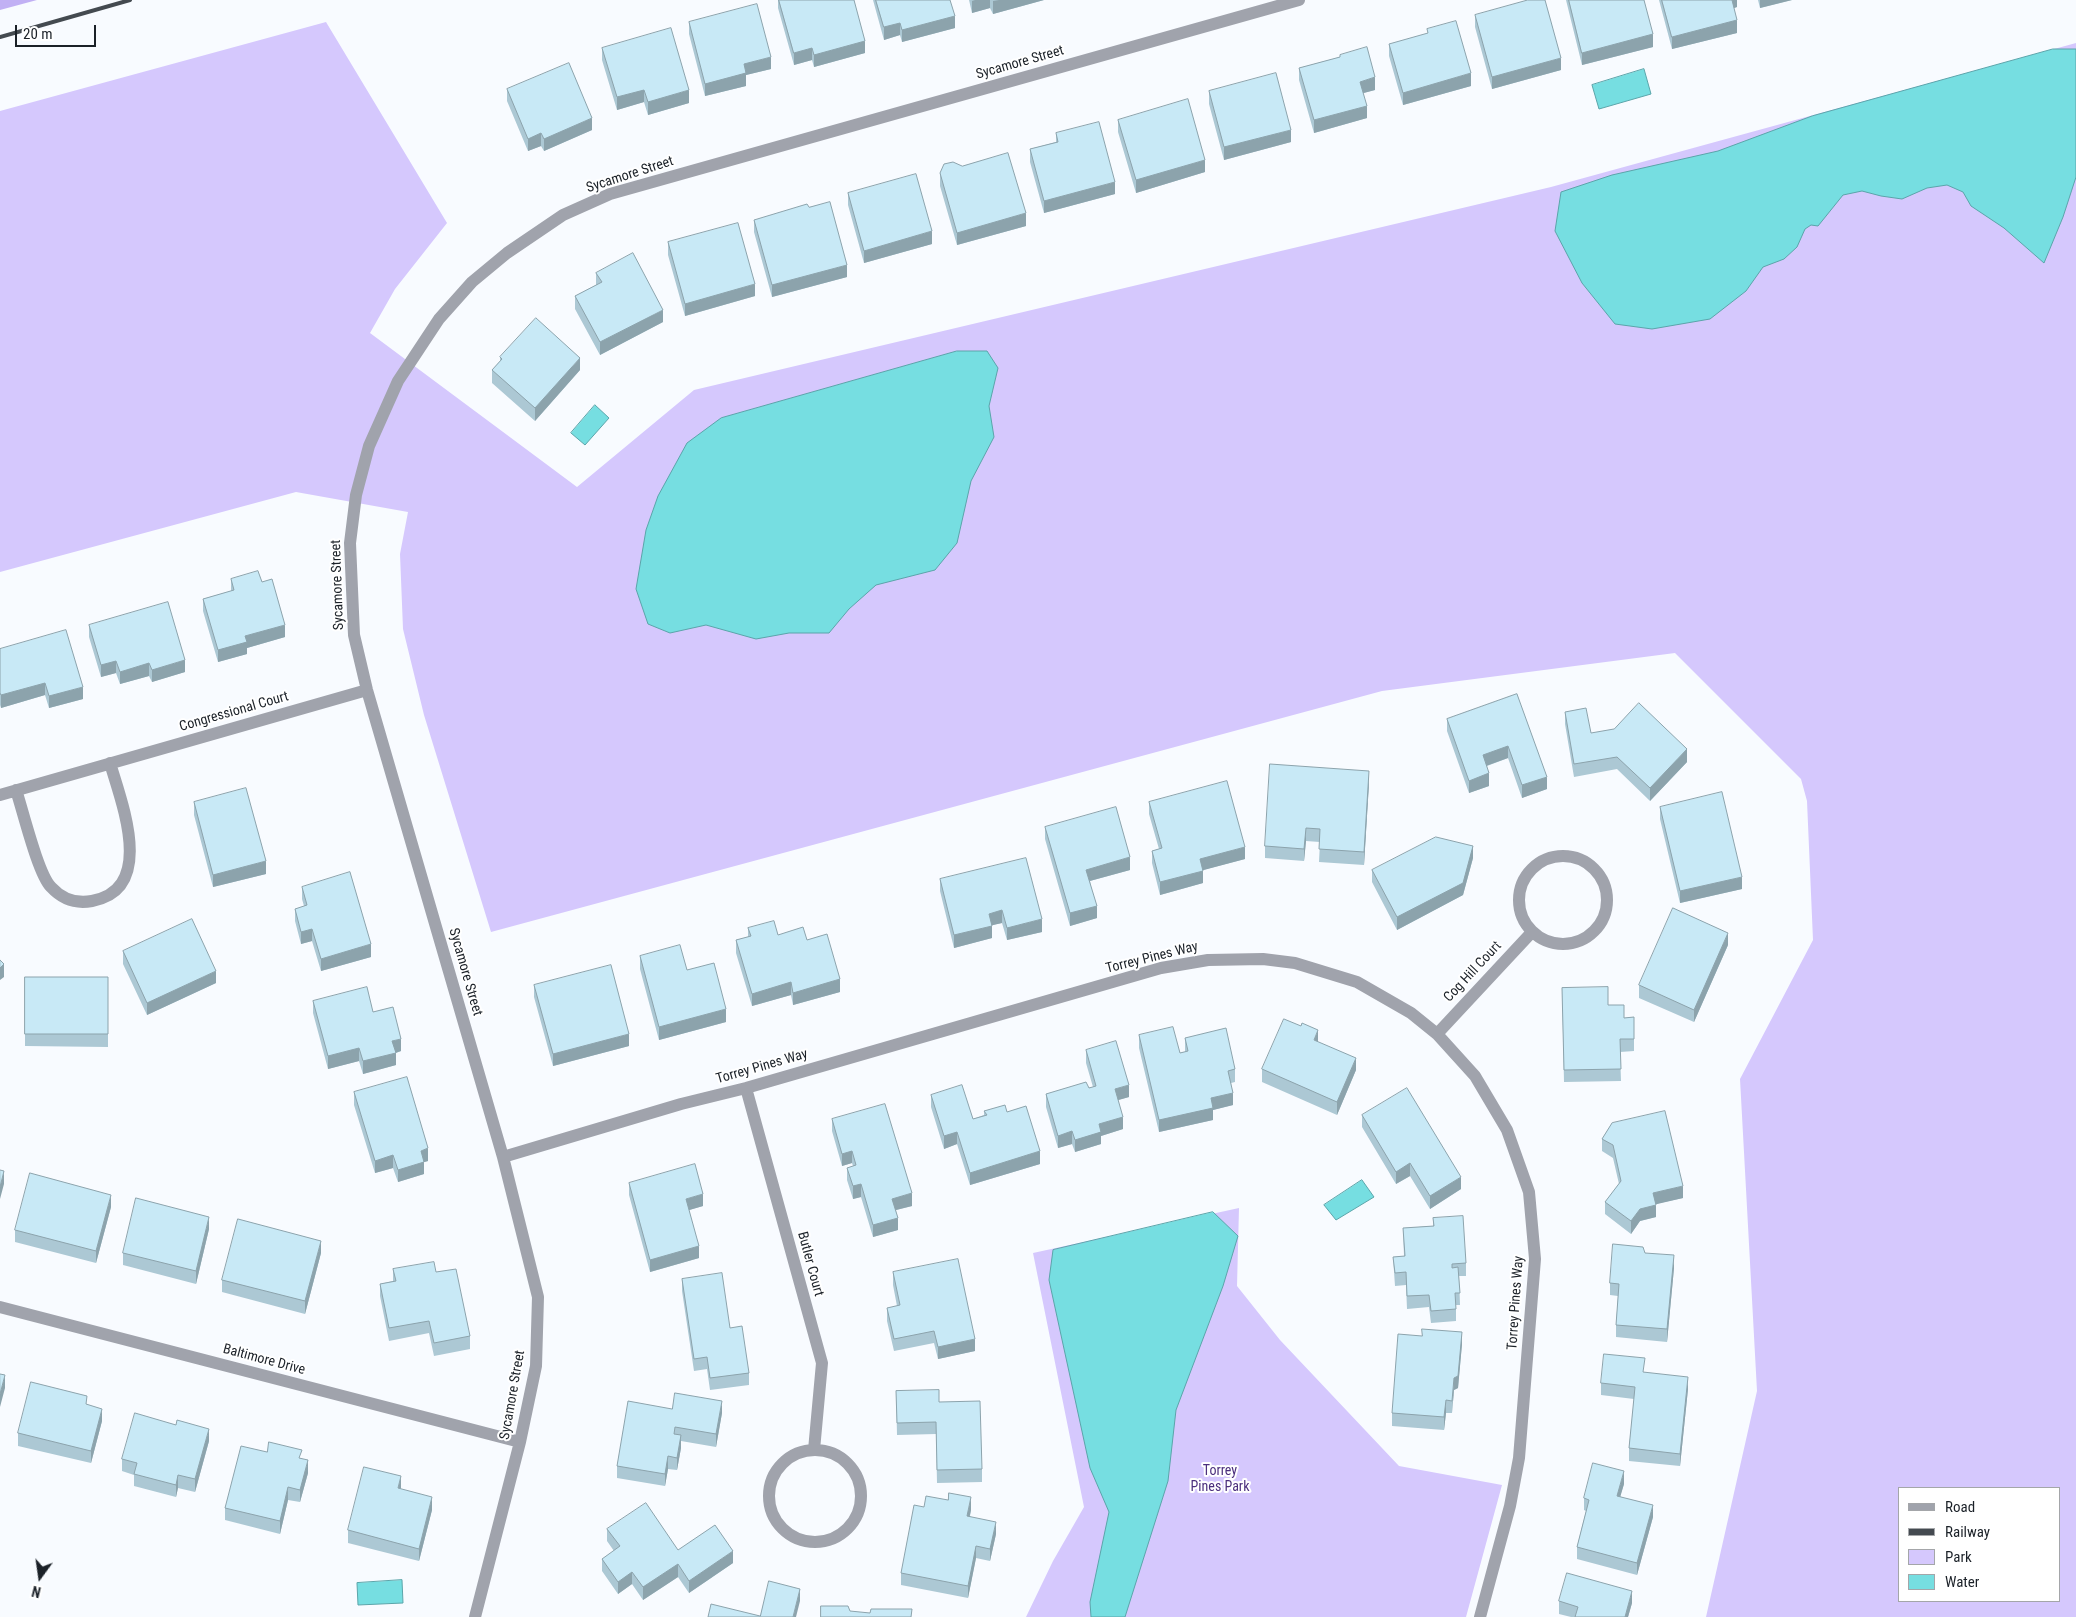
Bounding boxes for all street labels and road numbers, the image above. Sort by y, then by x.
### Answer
street label: Sycamore Street [974,42,1066,84]
street label: Sycamore Street [584,153,676,197]
street label: Sycamore Street [328,540,348,630]
street label: Congressional Court [177,688,291,736]
street label: Sycamore Street [444,926,486,1018]
street label: Torrey Pines Way [1104,938,1200,978]
street label: Cog Hill Court [1441,938,1505,1006]
street label: Torrey Pines Way [714,1046,810,1088]
street label: Butler Court [793,1230,827,1298]
street label: Torrey Pines Way [1504,1255,1528,1351]
street label: Baltimore Drive [221,1341,307,1379]
street label: Sycamore Street [497,1349,529,1441]

